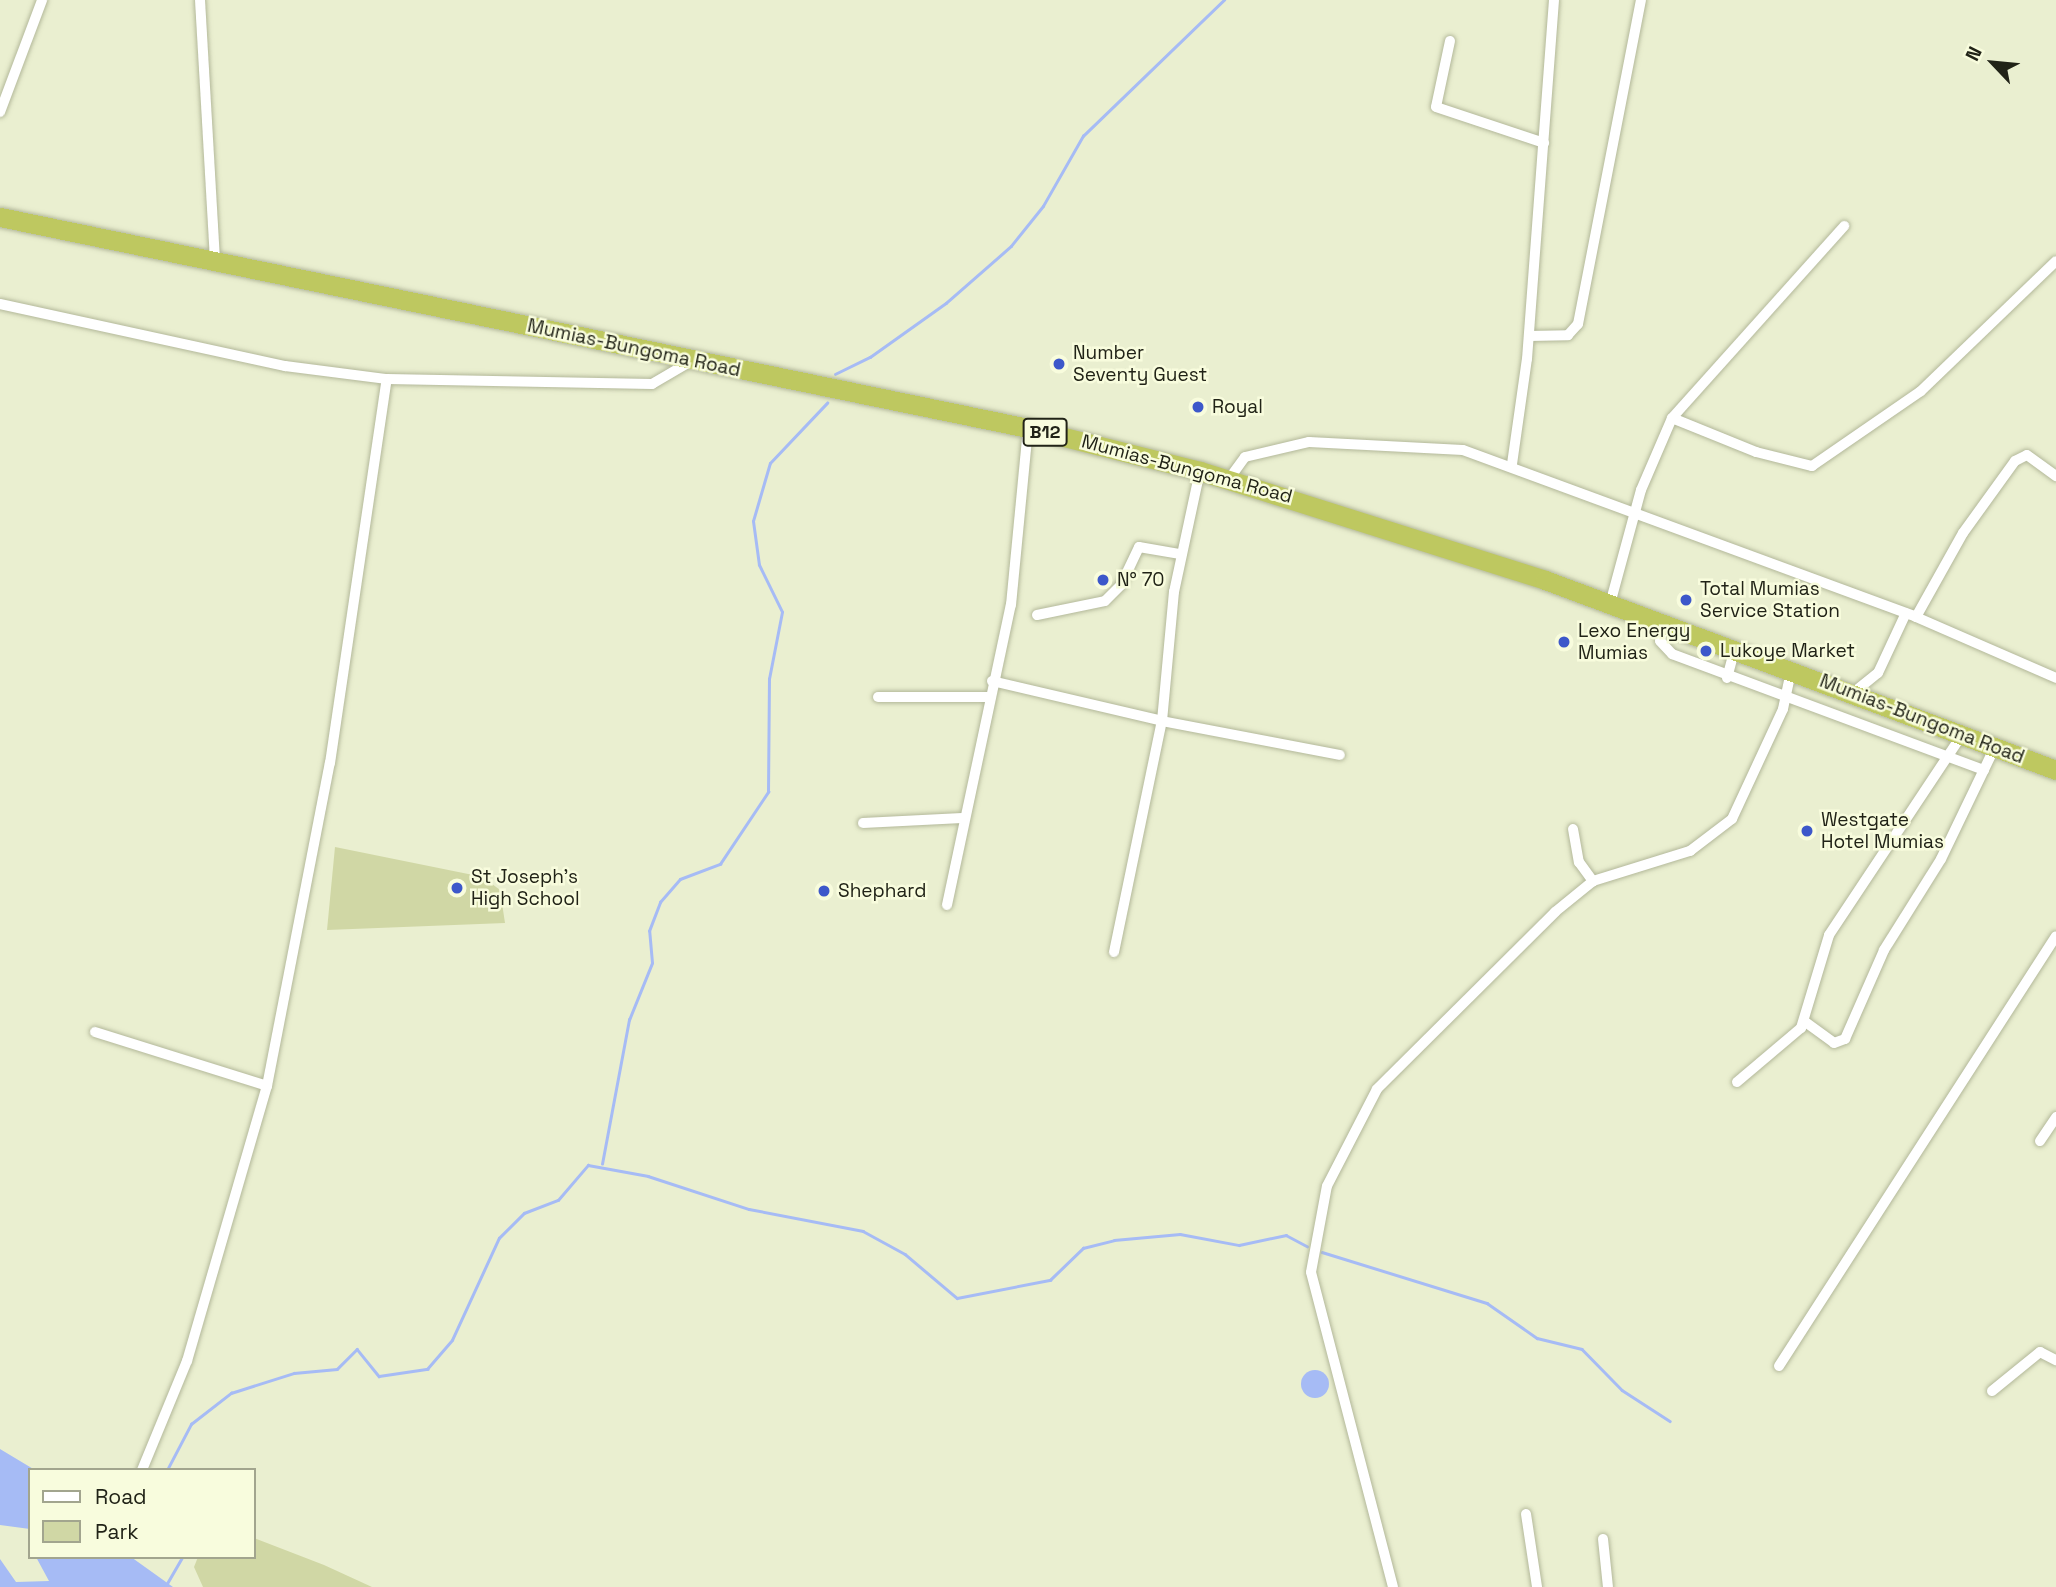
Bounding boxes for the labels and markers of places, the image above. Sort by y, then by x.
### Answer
place label: Number Seventy Guest [1073,342,1207,386]
marker: Number Seventy Guest [1051,356,1067,372]
place label: Royal [1212,396,1263,418]
marker: Royal [1190,399,1206,415]
place label: N° 70 [1117,569,1164,591]
marker: N° 70 [1095,572,1111,588]
place label: Total Mumias Service Station [1700,578,1840,622]
marker: Total Mumias Service Station [1678,592,1694,608]
place label: Lexo Energy Mumias [1578,620,1690,664]
marker: Lexo Energy Mumias [1556,634,1572,650]
place label: Lukoye Market [1720,640,1855,662]
marker: Lukoye Market [1698,643,1714,659]
place label: Westgate Hotel Mumias [1821,809,1944,853]
marker: Westgate Hotel Mumias [1799,823,1815,839]
place label: St Joseph's High School [471,866,580,910]
marker: St Joseph's High School [449,880,465,896]
place label: Shephard [838,880,926,902]
marker: Shephard [816,883,832,899]

